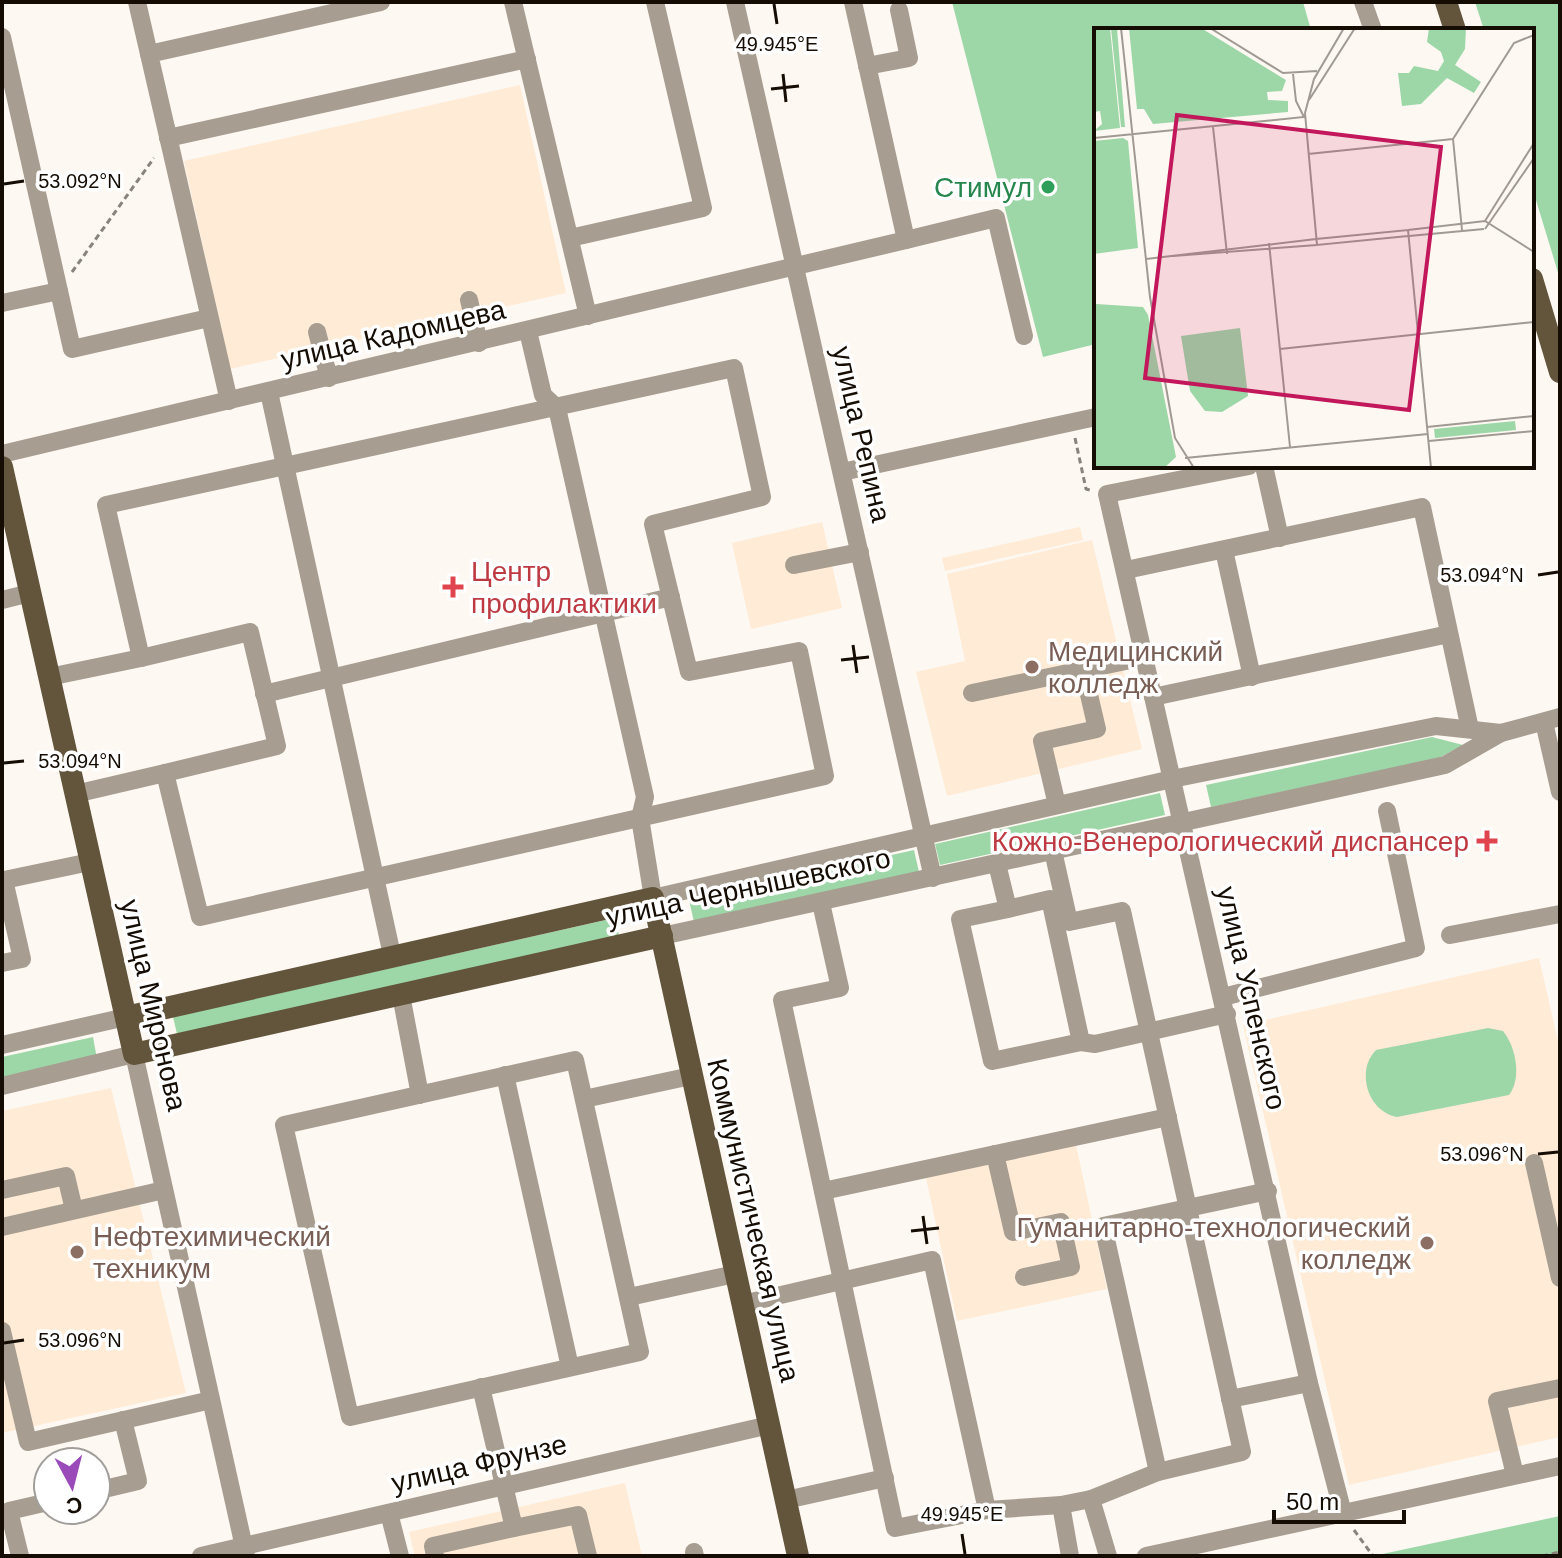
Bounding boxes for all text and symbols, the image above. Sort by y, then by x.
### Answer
inset map [1094,28,1534,468]
text: 49.945°E [736,33,818,55]
text: 53.092°N [38,170,122,192]
place label: Стимул [934,172,1032,203]
marker: Стимул [1039,178,1057,196]
street label: улица Кадомцева [278,294,509,375]
street label: улица Репина [826,343,897,526]
place label: Центр профилактики [471,556,657,619]
text: 53.094°N [1440,564,1524,586]
marker: Центр профилактики [442,576,464,598]
place label: Медицинский колледж [1048,636,1223,699]
marker: Медицинский колледж [1023,658,1041,676]
text: 53.094°N [38,750,122,772]
place label: Кожно-Венерологический диспансер [992,826,1469,857]
marker: Кожно-Венерологический диспансер [1476,830,1498,852]
street label: улица Чернышевского [603,842,893,933]
street label: улица Успенского [1211,883,1292,1113]
street label: улица Миронова [114,896,193,1114]
street label: Коммунистическая улица [701,1055,806,1385]
text: 53.096°N [1440,1143,1524,1165]
place label: Гуманитарно-технологический колледж [1016,1212,1411,1275]
place label: Нефтехимический техникум [93,1221,331,1284]
marker: Гуманитарно-технологический колледж [1418,1234,1436,1252]
marker: Нефтехимический техникум [68,1243,86,1261]
text: 53.096°N [38,1329,122,1351]
street label: улица Фрунзе [388,1428,570,1499]
north arrow [32,1446,112,1526]
scale bar [1274,1474,1404,1524]
text: 50 m [1286,1488,1339,1515]
text: С [65,1492,84,1519]
text: 49.945°E [921,1503,1003,1525]

